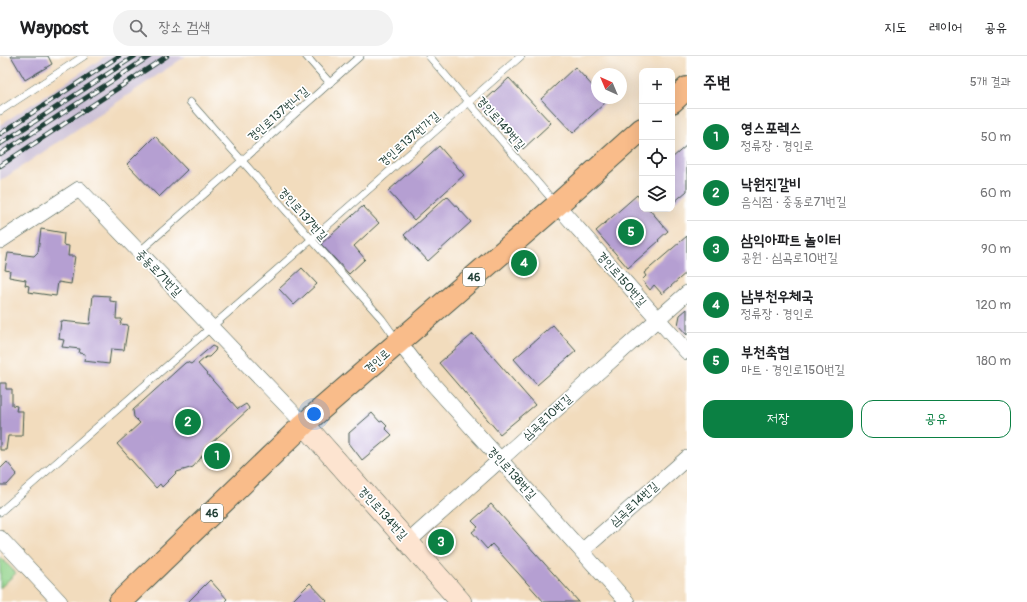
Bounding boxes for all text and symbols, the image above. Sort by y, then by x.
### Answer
search box [113,10,393,46]
text: Waypost [20,16,89,40]
icon: search [127,17,149,39]
text: 장소 검색 [159,18,210,37]
text: 지도 [884,19,907,36]
text: 레이어 [929,19,962,36]
text: 공유 [984,19,1007,36]
north arrow [591,68,627,104]
map controls [639,68,675,212]
button: + [639,68,675,104]
text: 주변 [703,72,730,93]
text: 5개 결과 [970,74,1011,90]
street label: 경인로137번나길 [245,84,312,145]
street label: 경인로149번길 [473,93,528,153]
button: − [639,104,675,140]
street label: 경인로137번가길 [376,109,443,170]
text: 영스포렉스 [741,119,801,138]
text: 1 [713,129,719,145]
text: 50 m [981,129,1011,145]
text: 정류장 · 경인로 [741,138,814,154]
button: locate [639,140,675,176]
text: 낙원진갈비 [741,175,801,194]
button: layers [639,176,675,212]
street label: 경인로137번길 [275,185,331,244]
text: 2 [712,185,720,201]
text: 60 m [980,185,1011,201]
text: 음식점 · 중동로71번길 [741,194,847,210]
pin: 5 [618,217,644,247]
text: 삼익아파트 놀이터 [741,231,841,250]
text: 3 [712,241,720,257]
text: 90 m [981,241,1011,257]
street label: 중동로71번길 [133,247,185,300]
pin: 4 [511,248,537,278]
street label: 경인로150번길 [594,249,650,310]
text: 공원 · 심곡로10번길 [741,250,838,266]
road number: 46 [463,268,485,286]
text: 남부천우체국 [741,287,813,306]
text: 4 [712,297,720,313]
text: 120 m [975,297,1011,313]
text: 정류장 · 경인로 [741,306,814,322]
text: 부천축협 [741,343,789,362]
street label: 경인로 [361,346,393,377]
text: 5 [712,353,720,369]
text: 180 m [976,353,1011,369]
text: 마트 · 경인로150번길 [741,362,845,378]
street label: 심곡로10번길 [520,391,575,443]
button: 저장 [703,400,853,438]
button: 공유 [861,400,1011,438]
your location [304,404,324,424]
pin: 2 [175,407,201,437]
pin: 1 [204,441,230,471]
street label: 경인로138번길 [484,444,539,503]
street label: 심곡로14번길 [607,479,662,530]
street label: 경인로134번길 [355,484,411,543]
road number: 46 [201,504,223,522]
pin: 3 [428,527,454,557]

